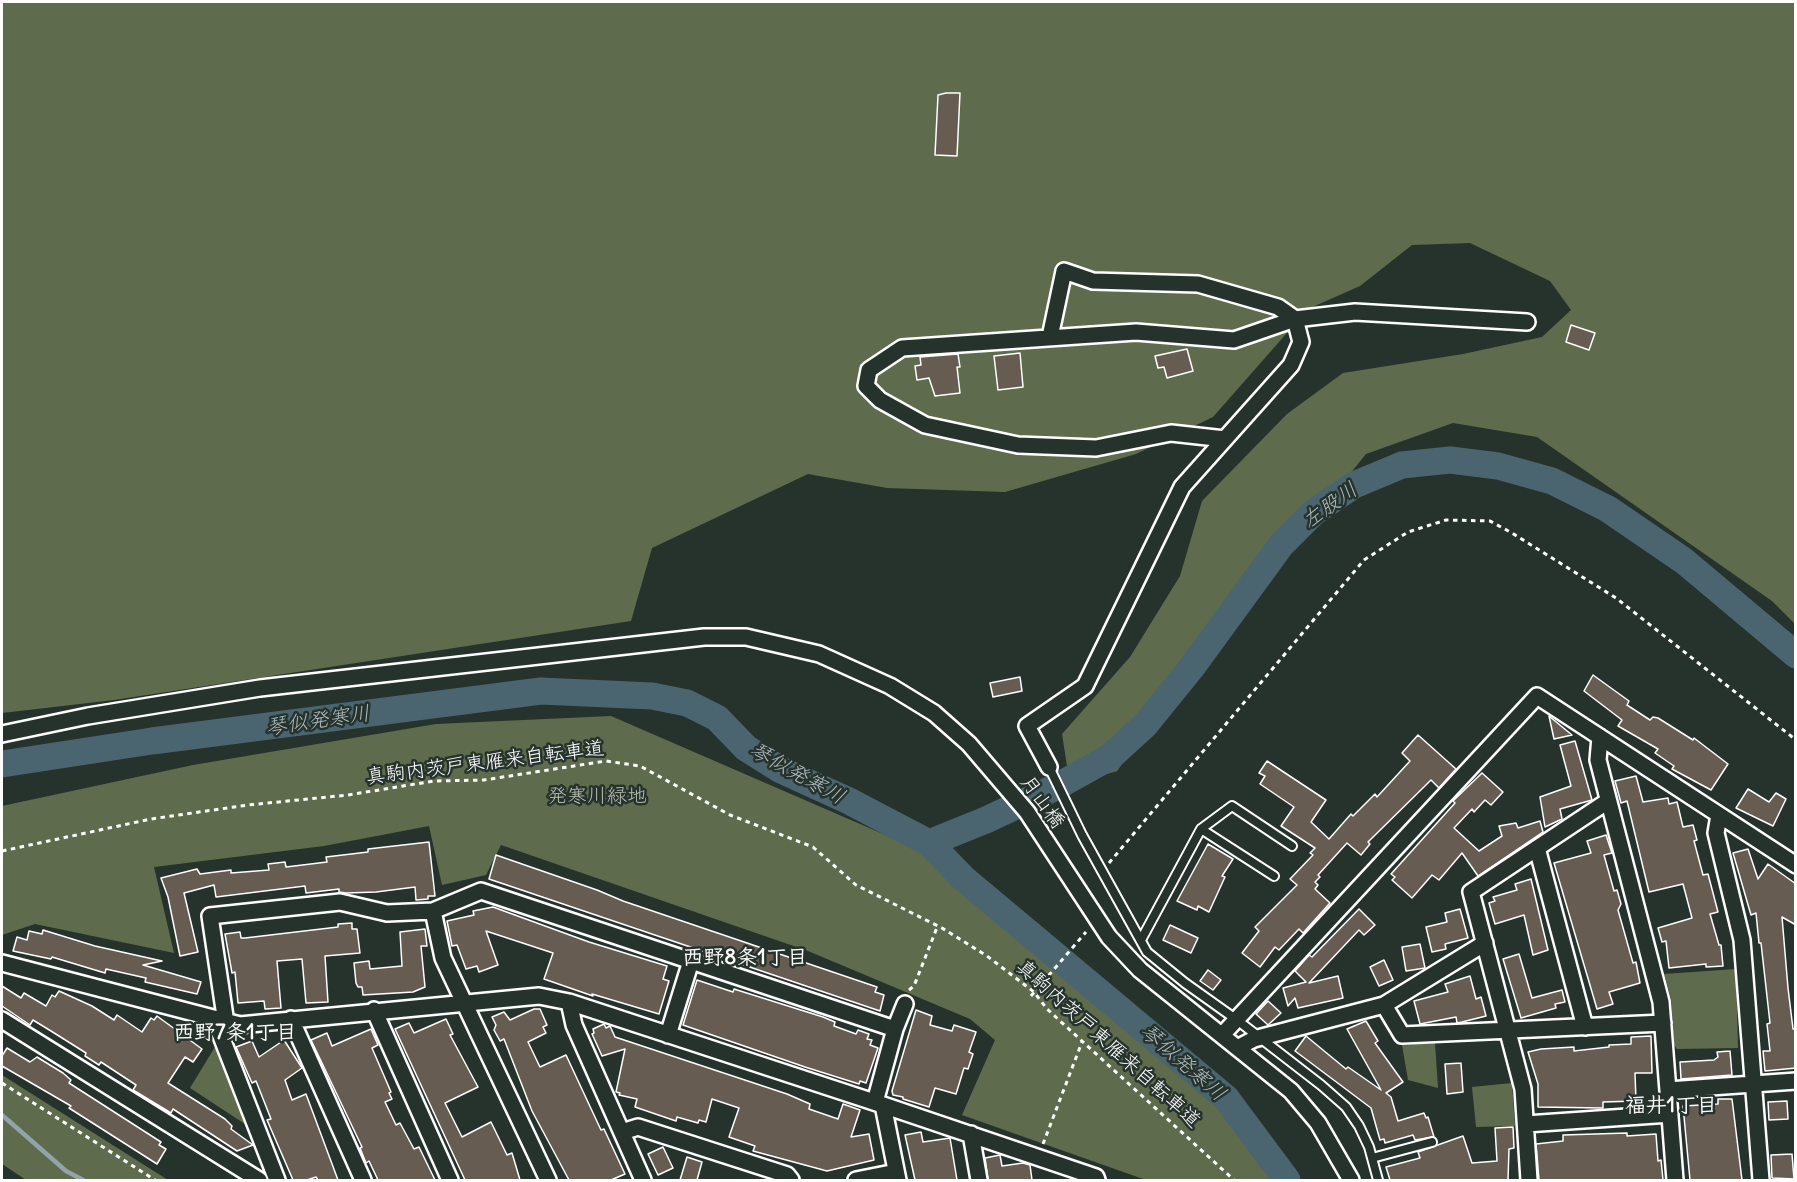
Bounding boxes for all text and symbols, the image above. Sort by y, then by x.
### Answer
water label: 左股川 [1297,477,1363,535]
water label: 琴似発寒川 [264,701,372,741]
street label: 真駒内茨戸東雁来自転車道 [364,736,606,790]
water label: 琴似発寒川 [745,738,849,810]
street label: 月山橋 [1015,771,1069,833]
park label: 発寒川緑地 [547,784,647,808]
district label: 西野8条1丁目 [682,945,808,971]
street label: 真駒内茨戸東雁来自転車道 [1011,955,1205,1133]
water label: 琴似発寒川 [1135,1019,1231,1107]
district label: 西野7条1丁目 [173,1020,297,1046]
district label: 福井1丁目 [1625,1093,1717,1119]

